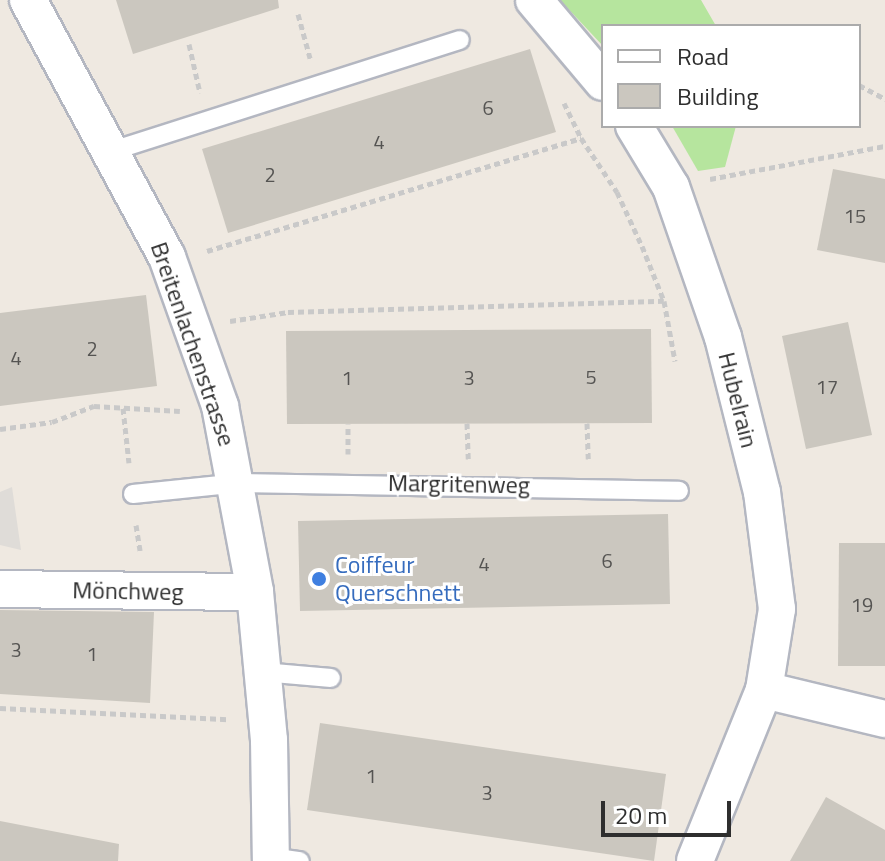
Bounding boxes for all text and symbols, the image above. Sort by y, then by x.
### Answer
legend [601,24,861,128]
text: Road [677,38,729,74]
text: Building [677,78,759,114]
house number: 6 [482,95,494,119]
house number: 4 [373,129,385,153]
house number: 2 [264,162,276,186]
house number: 15 [844,203,866,227]
street label: Breitenlachenstrasse [145,238,241,450]
house number: 2 [86,336,98,360]
house number: 4 [10,345,22,369]
street label: Hubelrain [712,349,764,451]
house number: 5 [585,364,597,388]
house number: 1 [341,365,353,389]
house number: 3 [463,365,475,389]
house number: 17 [816,374,838,398]
street label: Margritenweg [388,468,530,500]
house number: 6 [601,548,613,572]
place label: Coiffeur Querschnett [335,551,460,607]
house number: 4 [478,551,490,575]
marker: Coiffeur Querschnett [310,570,328,588]
street label: Mönchweg [72,576,184,606]
house number: 19 [851,592,873,616]
house number: 3 [10,637,22,661]
house number: 1 [86,641,98,665]
house number: 1 [365,763,377,787]
house number: 3 [481,780,493,804]
scale bar [605,785,735,835]
text: 20 m [615,797,667,833]

